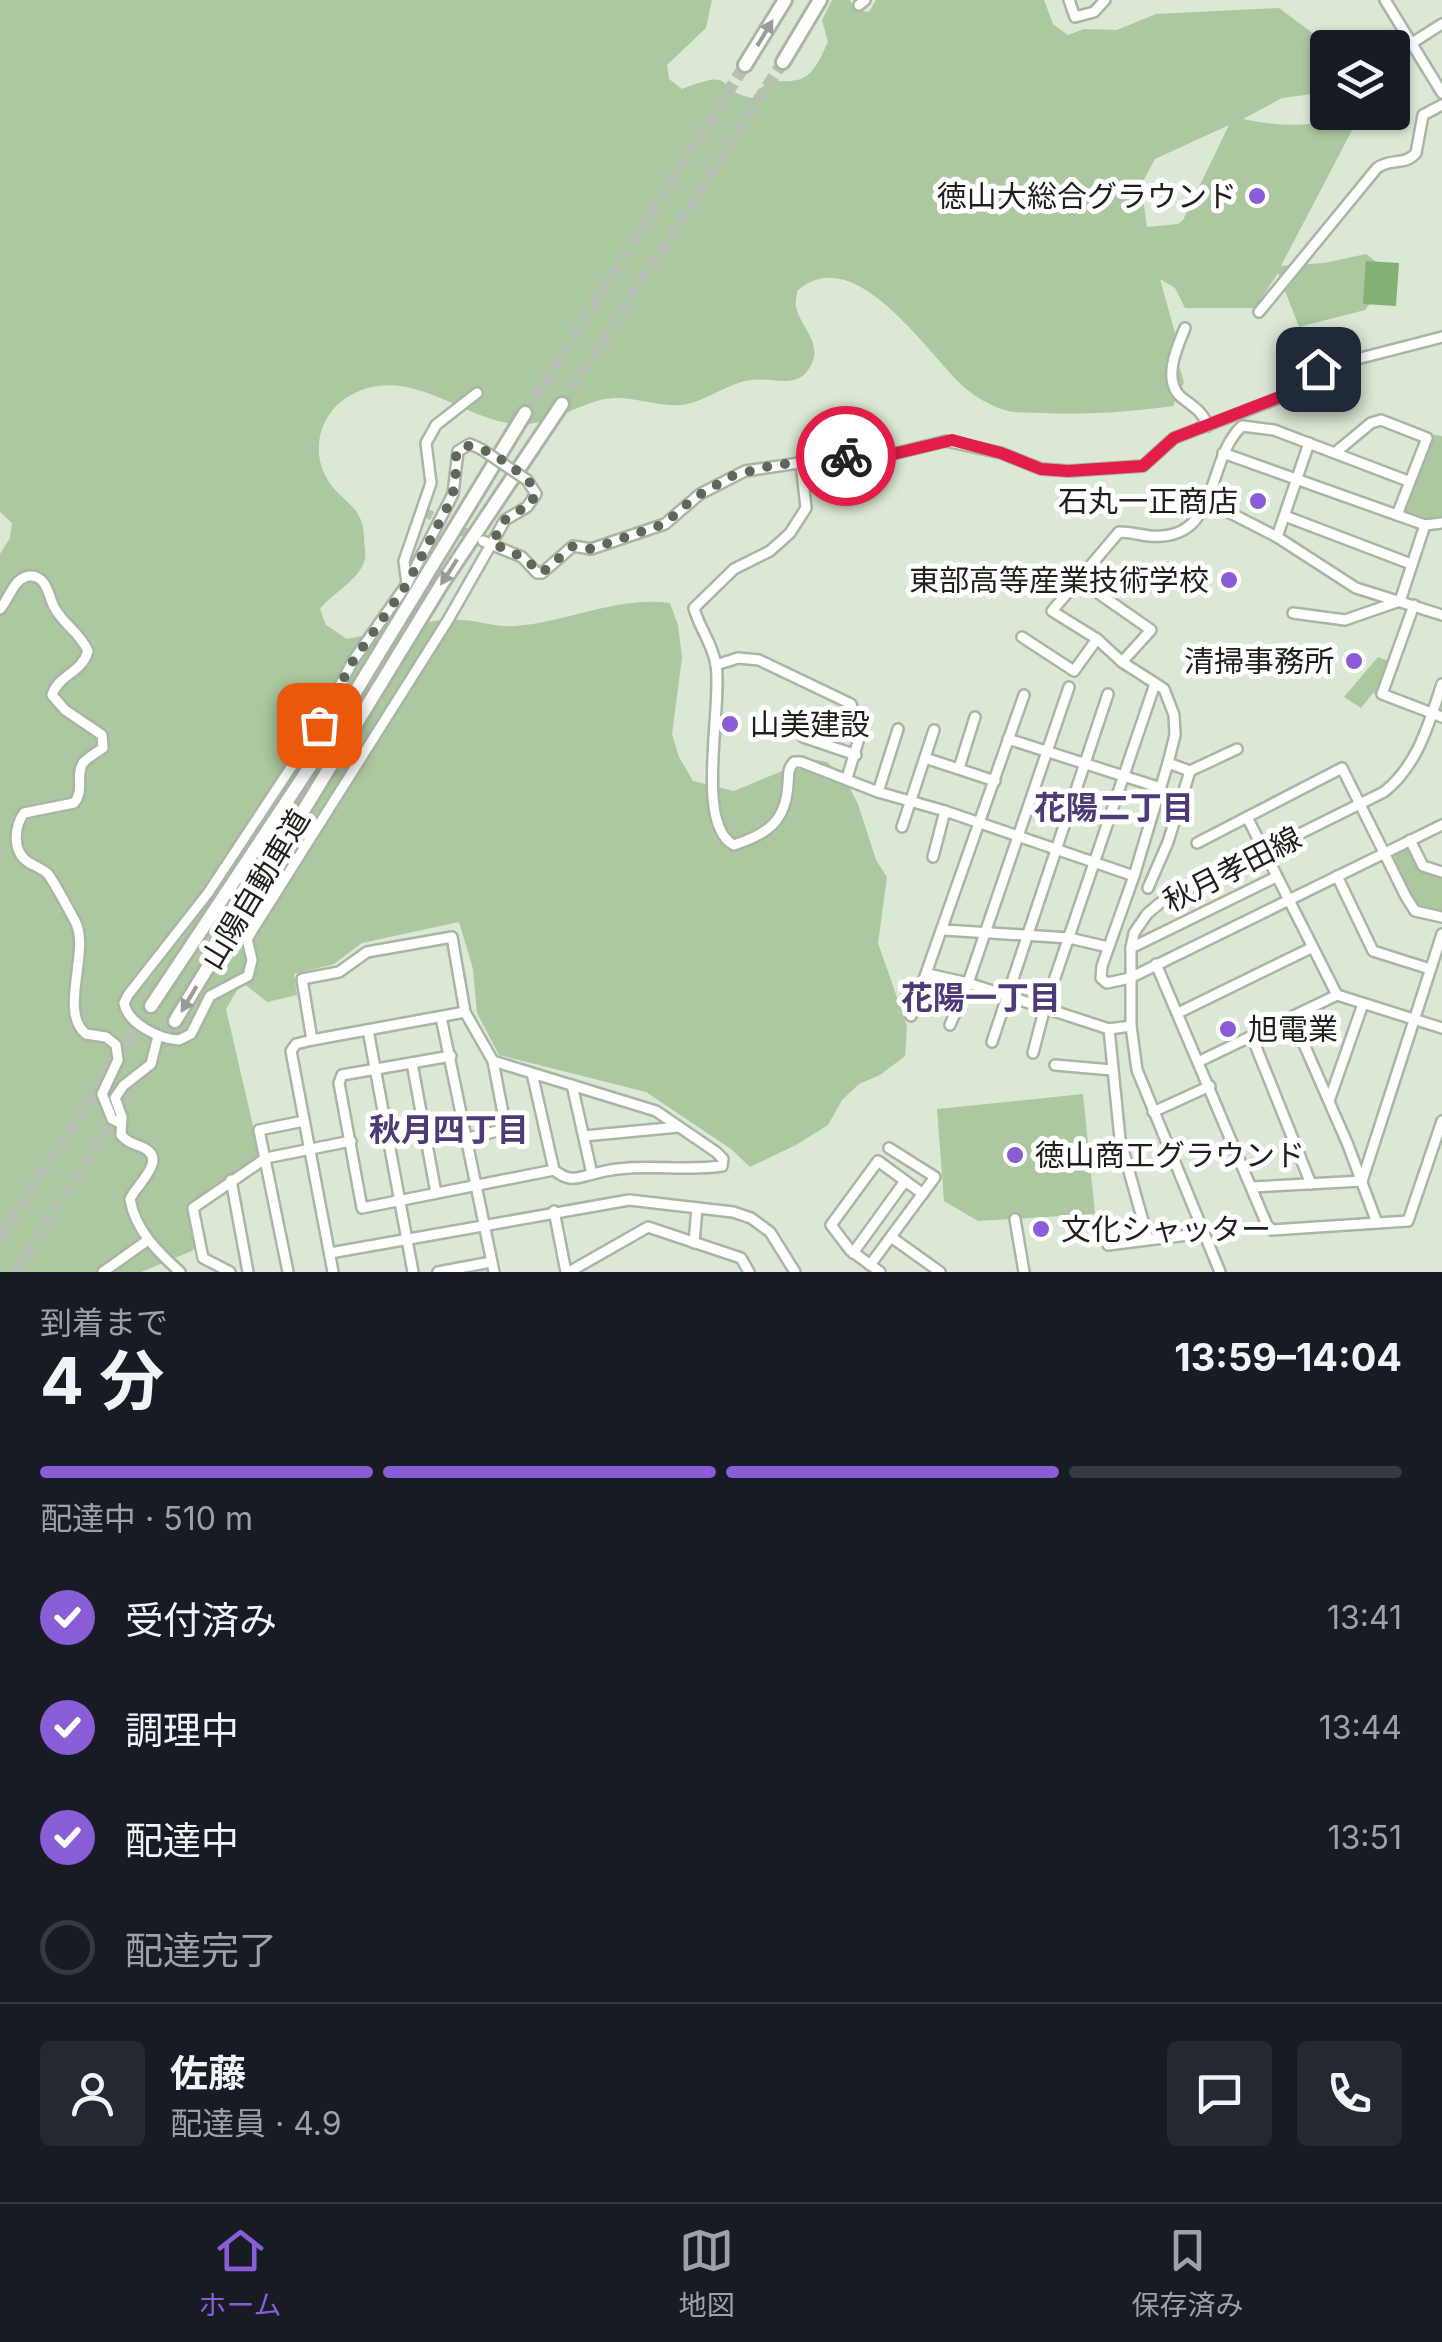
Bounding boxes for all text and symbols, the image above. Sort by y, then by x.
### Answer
one-way arrow [755,19,774,46]
map controls [1310,30,1410,130]
button: layers [1310,30,1410,130]
place label: 徳山大総合グラウンド [937,178,1237,214]
marker: 徳山大総合グラウンド [1246,185,1268,207]
pin [1276,327,1361,412]
icon: home [1291,342,1346,397]
courier [796,406,896,506]
icon: bike [819,429,874,484]
place label: 石丸一正商店 [1058,483,1238,519]
marker: 石丸一正商店 [1247,490,1269,512]
one-way arrow [440,558,459,586]
place label: 東部高等産業技術学校 [909,562,1209,598]
marker: 東部高等産業技術学校 [1218,569,1240,591]
place label: 清掃事務所 [1184,643,1334,679]
marker: 清掃事務所 [1343,650,1365,672]
pin [277,683,362,768]
icon: bag [292,698,347,753]
place label: 山美建設 [750,706,870,742]
marker: 山美建設 [719,713,741,735]
district label: 花陽二丁目 [1034,788,1194,827]
street label: 山陽自動車道 [193,803,317,975]
street label: 秋月孝田線 [1157,819,1307,919]
district label: 花陽一丁目 [901,978,1061,1017]
one-way arrow [180,985,198,1013]
place label: 旭電業 [1248,1011,1338,1047]
marker: 旭電業 [1217,1018,1239,1040]
district label: 秋月四丁目 [369,1110,529,1149]
place label: 徳山商工グラウンド [1035,1137,1305,1173]
marker: 徳山商工グラウンド [1004,1144,1026,1166]
place label: 文化シャッター [1061,1211,1271,1247]
marker: 文化シャッター [1030,1218,1052,1240]
text: 到着まで [40,1303,168,1342]
text: 13:59–14:04 [1174,1334,1402,1380]
text: 4 分 [40,1341,164,1420]
text: 配達中 · 510 m [40,1499,253,1538]
icon: check [40,1590,95,1645]
text: 受付済み [125,1597,277,1643]
text: 13:41 [1327,1598,1402,1637]
icon: check [40,1700,95,1755]
text: 調理中 [125,1707,239,1753]
text: 13:44 [1319,1708,1402,1747]
icon: check [40,1810,95,1865]
text: 配達中 [125,1817,239,1863]
text: 13:51 [1328,1818,1402,1857]
text: 配達完了 [125,1927,277,1973]
button: person [40,2041,145,2146]
button: chat [1167,2041,1272,2146]
button: phone [1297,2041,1402,2146]
text: 佐藤 [170,2050,246,2096]
text: 配達員 · 4.9 [170,2104,342,2143]
tab: ホーム [198,2223,282,2323]
tab: 地図 [679,2223,735,2323]
tab: 保存済み [1131,2223,1244,2323]

